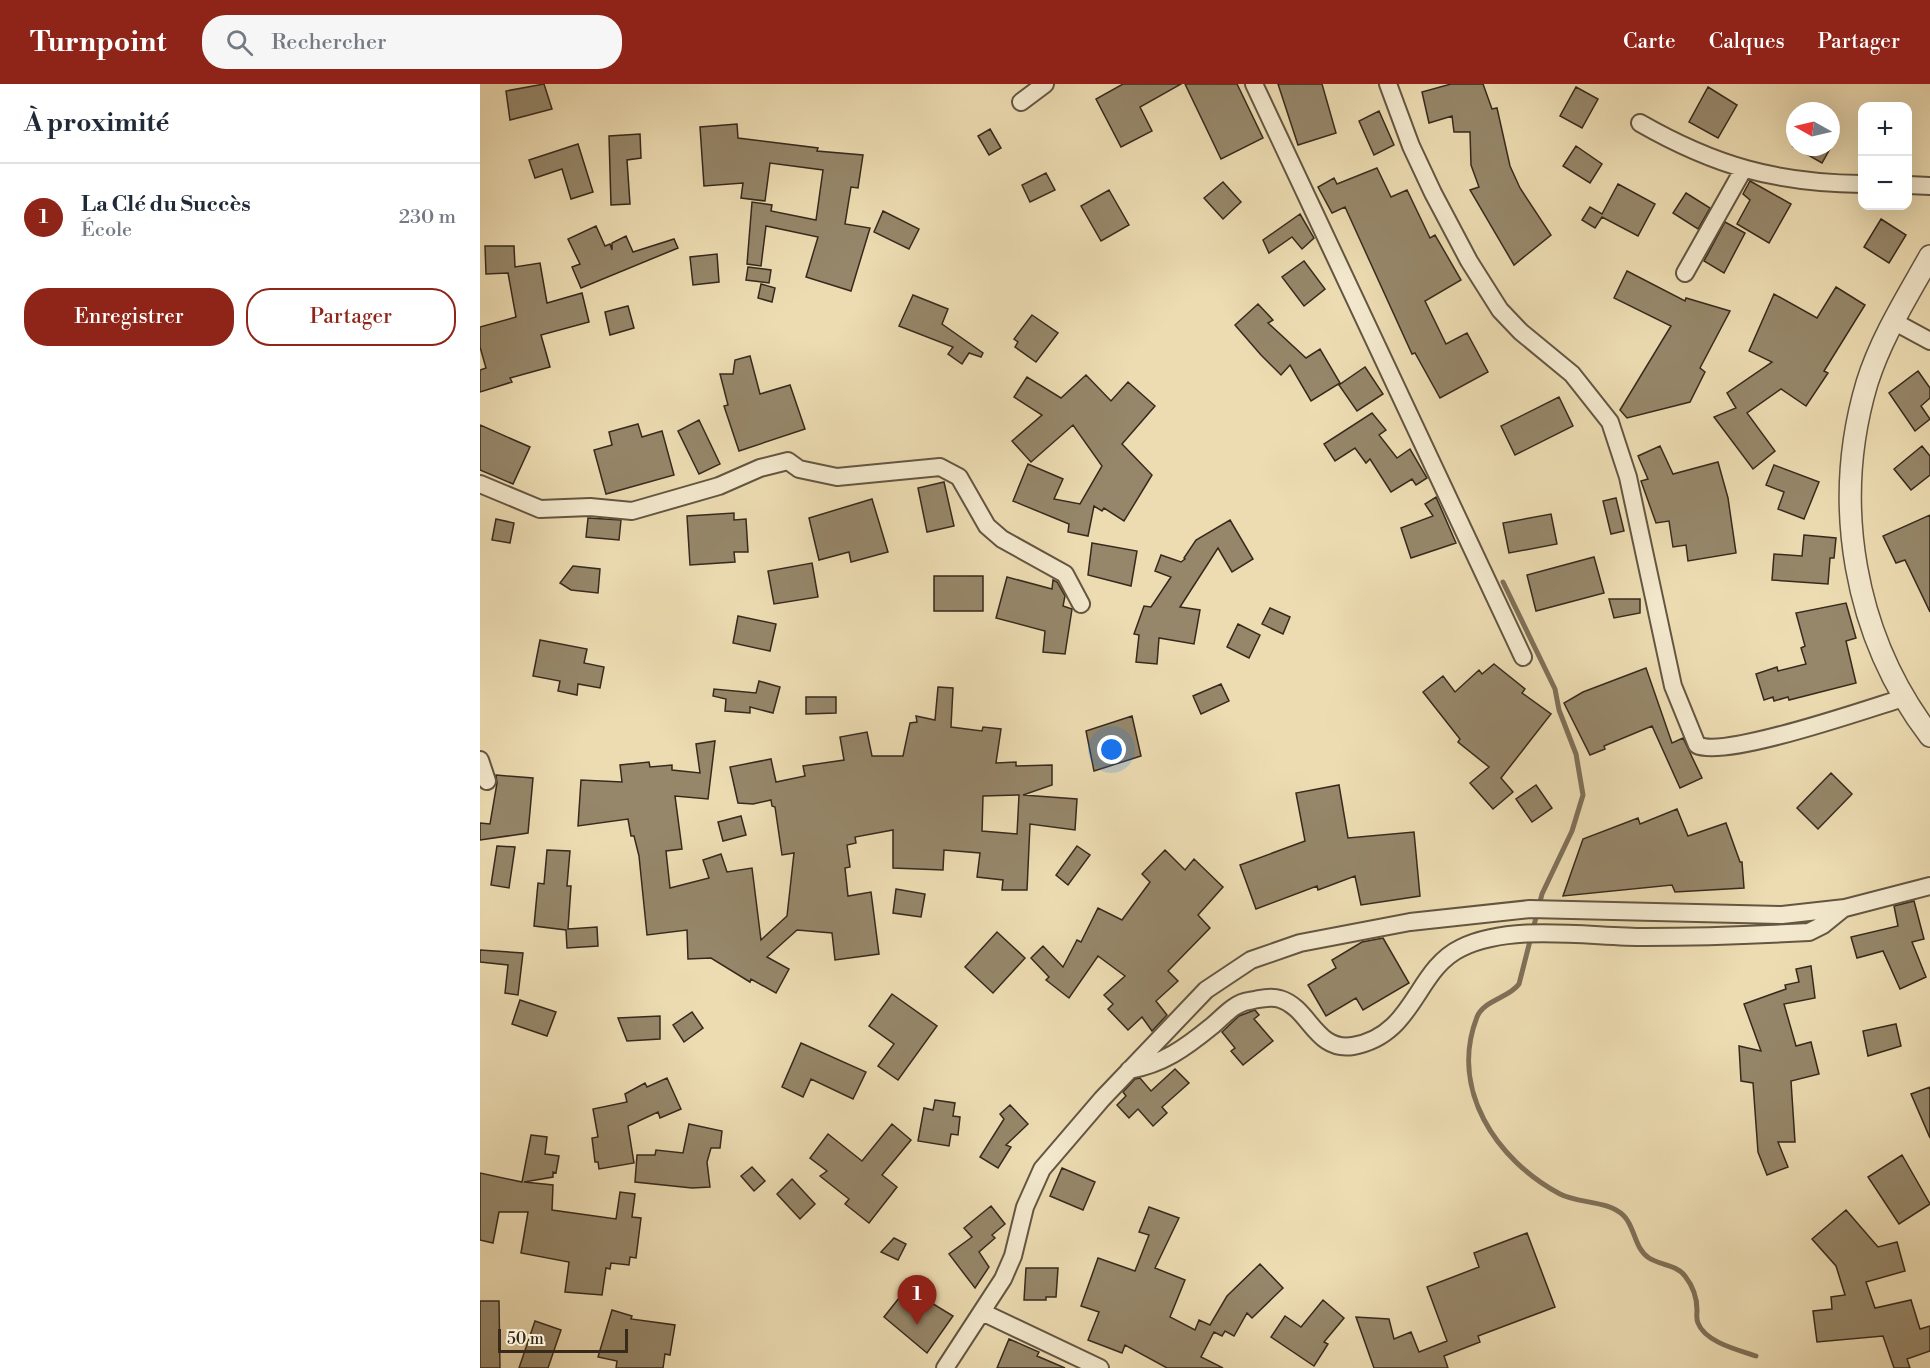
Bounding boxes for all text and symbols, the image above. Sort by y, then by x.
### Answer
search box [202,15,622,69]
text: Turnpoint [30,25,166,60]
icon: search [223,26,256,59]
text: Rechercher [271,29,387,56]
text: Carte [1623,29,1676,55]
text: Calques [1709,29,1785,55]
text: Partager [1818,29,1900,55]
north arrow [1786,102,1840,156]
map controls [1858,102,1912,210]
button: + [1858,102,1912,156]
text: À proximité [24,107,169,139]
button: − [1858,156,1912,210]
text: La Clé du Succès [81,191,251,218]
text: 1 [39,205,48,230]
text: 230 m [399,205,456,230]
text: École [81,218,132,243]
button: Enregistrer [24,288,234,346]
button: Partager [246,288,456,346]
your location [1097,735,1126,764]
pin: 1 [898,1276,936,1325]
scale bar [498,1326,628,1354]
text: 50 m [507,1329,544,1349]

